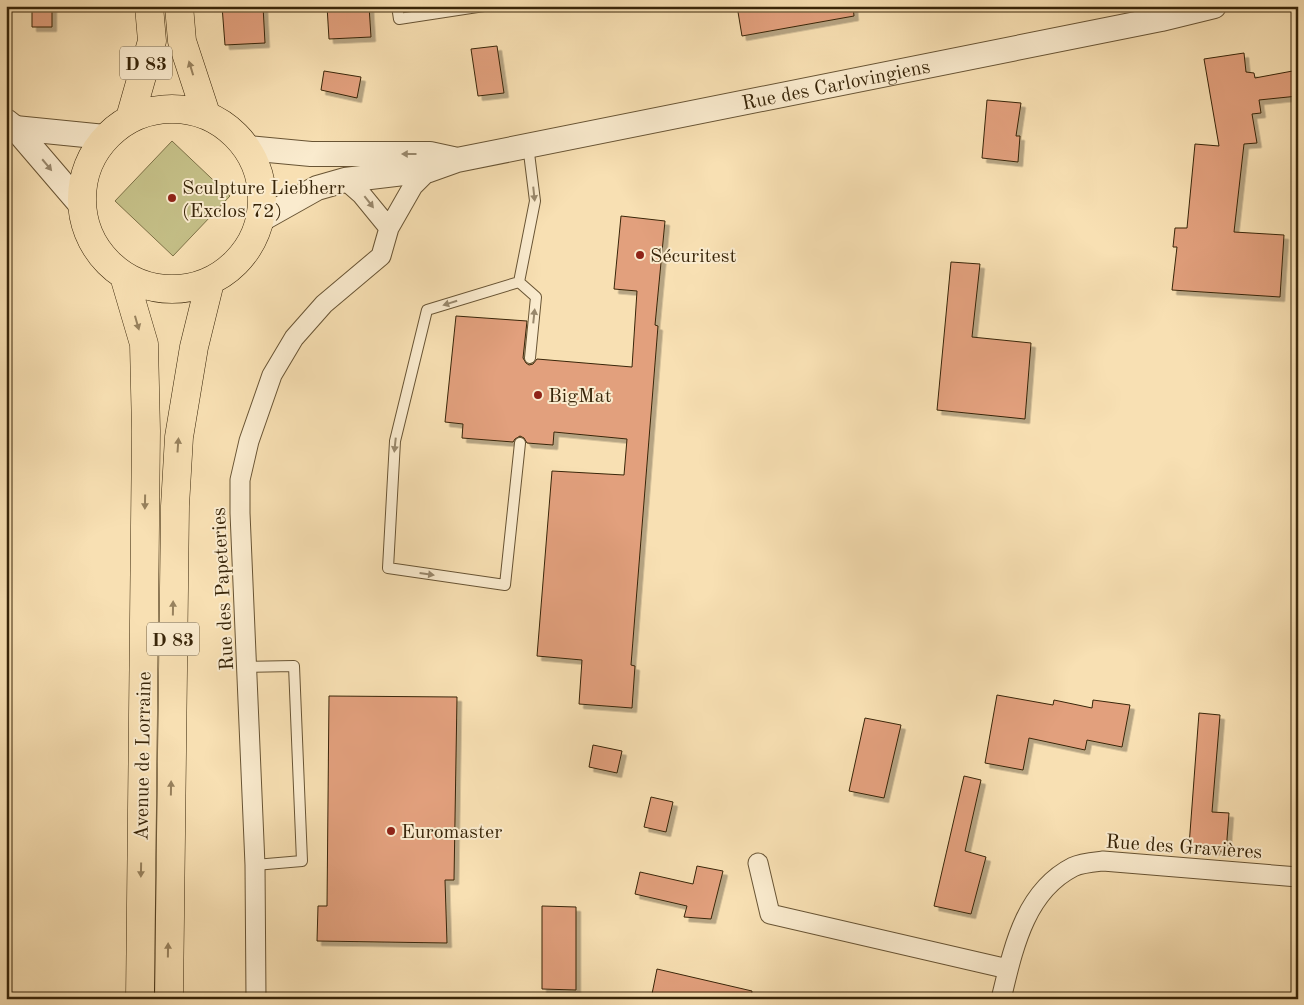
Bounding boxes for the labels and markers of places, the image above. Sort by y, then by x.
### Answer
place label: Sculpture Liebherr (Exclos 72) [182,179,345,222]
marker: Sculpture Liebherr (Exclos 72) [166,192,178,204]
place label: Sécuritest [650,247,736,267]
marker: Sécuritest [634,249,646,261]
place label: BigMat [548,387,612,407]
marker: BigMat [532,389,544,401]
place label: Euromaster [401,823,502,843]
marker: Euromaster [385,825,397,837]

